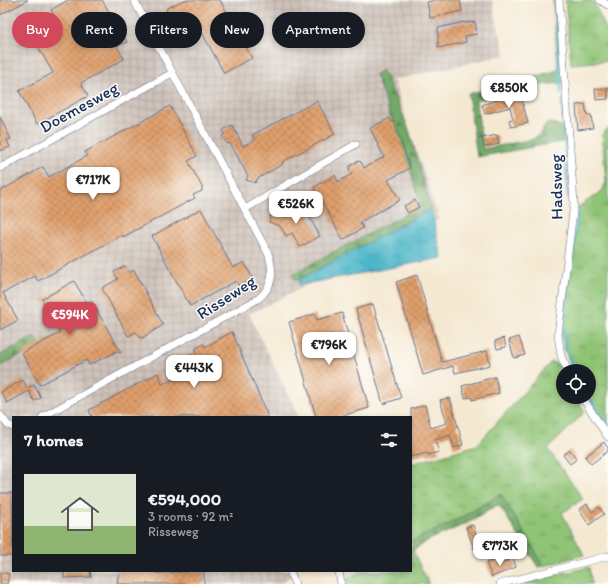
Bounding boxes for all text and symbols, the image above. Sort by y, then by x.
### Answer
chip: Buy [12,12,63,48]
chip: Rent [71,12,127,48]
chip: Filters [135,12,202,48]
chip: New [210,12,264,48]
chip: Apartment [272,12,365,48]
pin: €850K [481,75,537,109]
street label: Doemesweg [36,77,122,137]
text: €850K [490,80,528,95]
street label: Hadsweg [545,154,567,220]
pin: €717K [65,167,121,201]
text: €717K [76,172,110,187]
pin: €526K [268,191,324,225]
text: €526K [278,196,314,211]
street label: Risseweg [193,270,259,323]
pin: €594K [42,302,98,336]
text: €594K [51,307,89,322]
pin: €796K [301,332,357,366]
text: €796K [311,337,347,352]
pin: €443K [166,355,222,389]
text: €443K [175,360,213,375]
map controls [556,364,596,404]
button: locate [556,364,596,404]
icon: filters [378,429,400,451]
text: 7 homes [24,430,84,450]
text: €594,000 [148,489,221,509]
icon: home [56,490,104,538]
text: 3 rooms · 92 m² [148,509,233,524]
text: Risseweg [148,524,199,539]
pin: €773K [472,533,528,567]
text: €773K [482,538,518,553]

